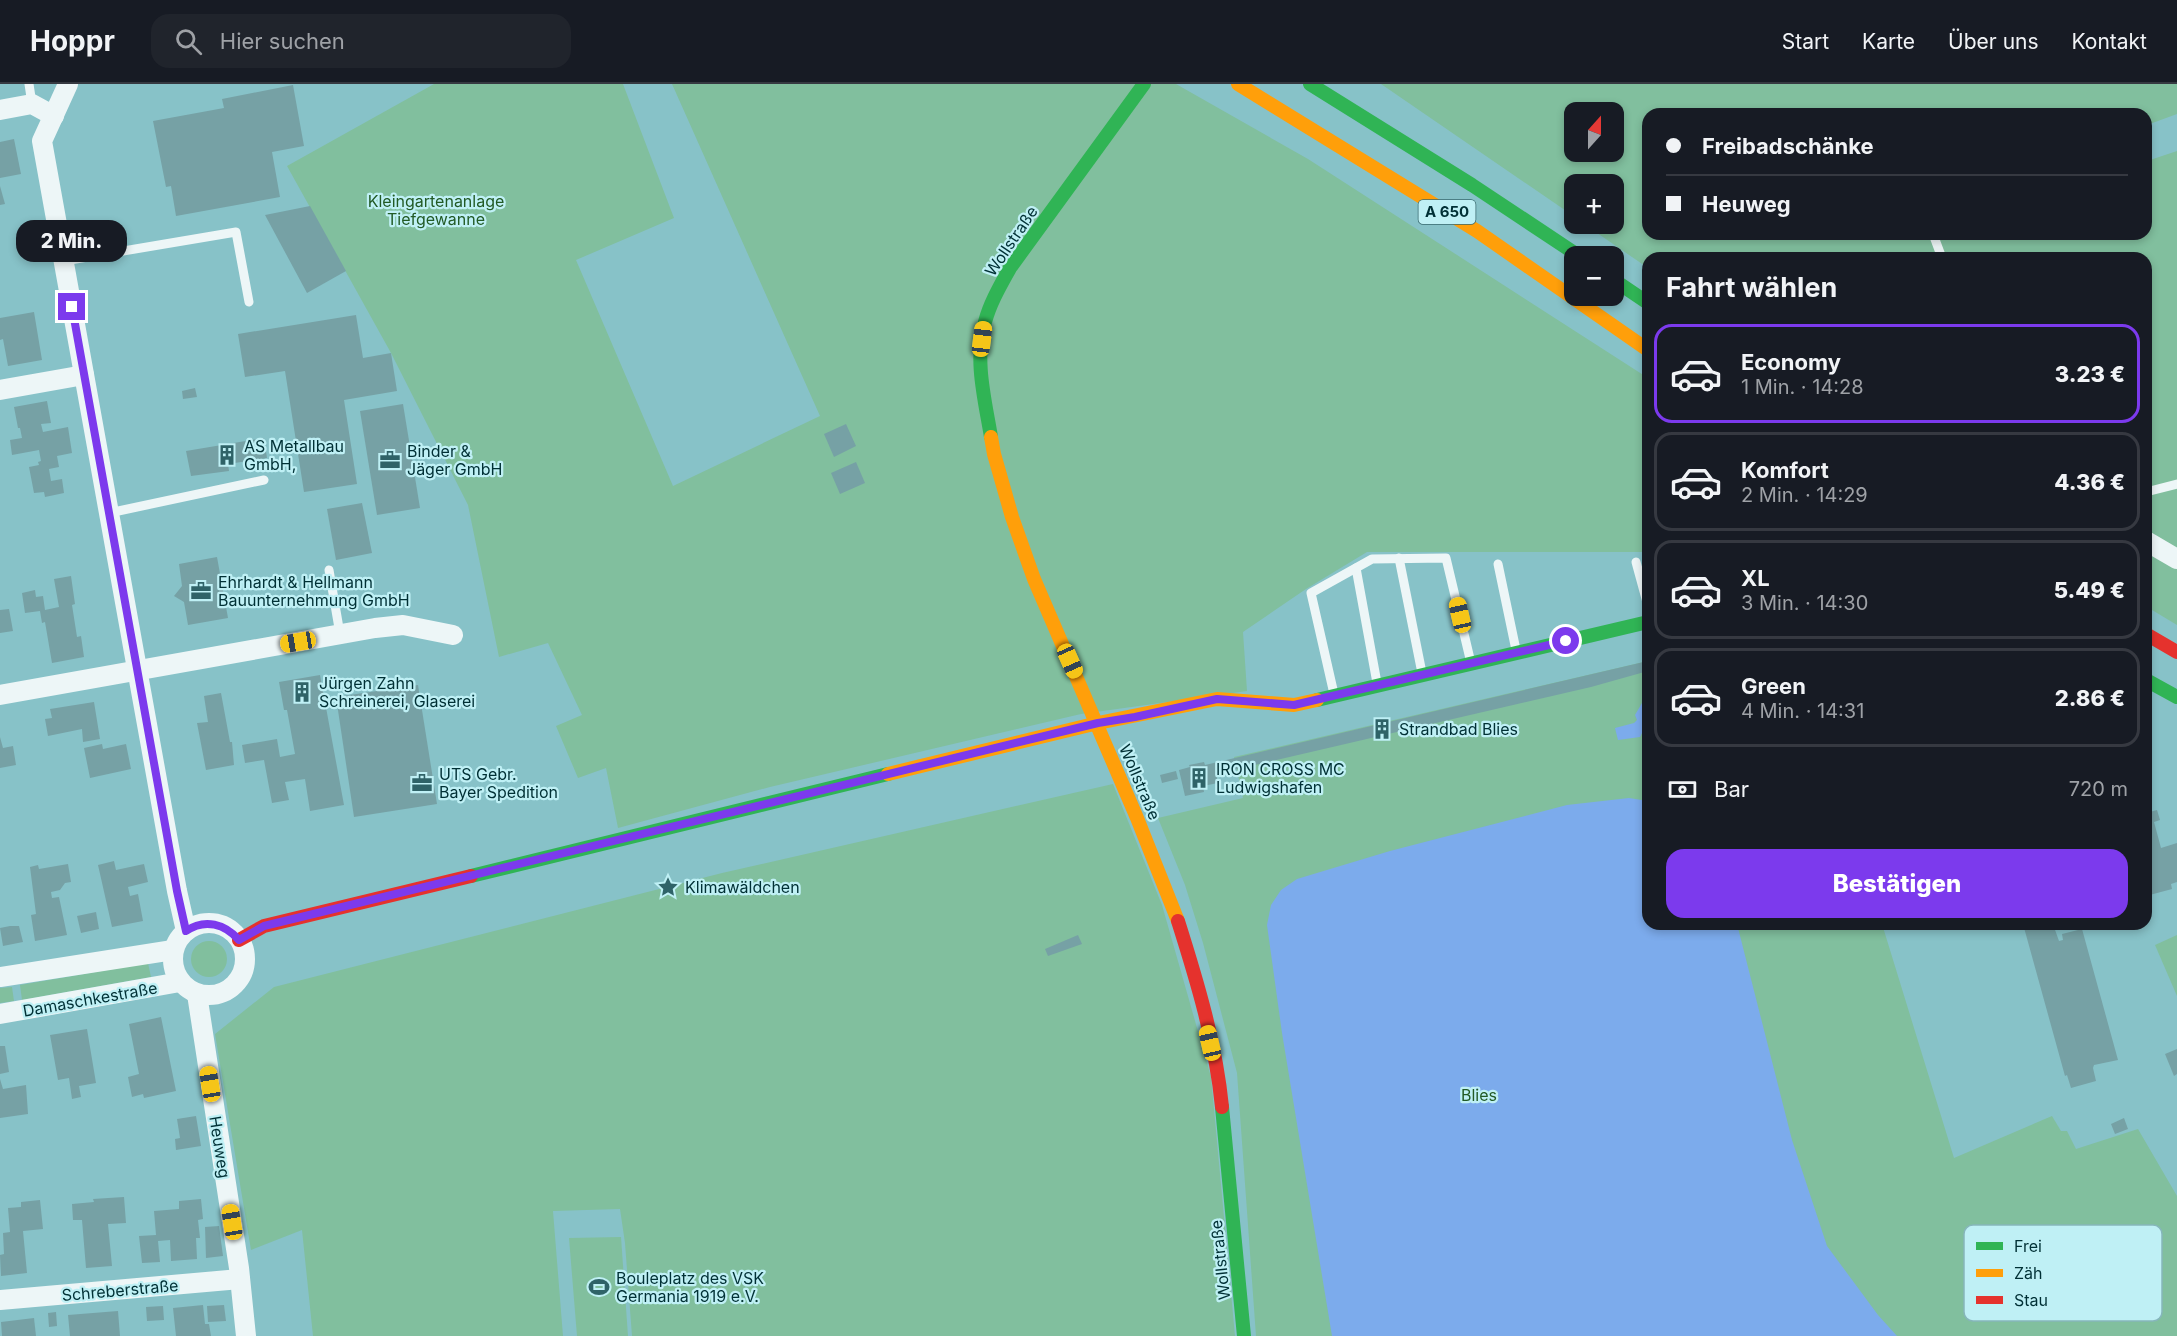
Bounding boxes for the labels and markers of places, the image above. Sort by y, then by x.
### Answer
place label: AS Metallbau GmbH, [244,436,344,474]
place label: Binder & Jäger GmbH [407,441,502,479]
building icon: AS Metallbau GmbH, [215,443,239,467]
office icon: Binder & Jäger GmbH [378,448,402,472]
place label: Ehrhardt & Hellmann Bauunternehmung GmbH [218,572,410,610]
office icon: Ehrhardt & Hellmann Bauunternehmung GmbH [189,579,213,603]
place label: Jürgen Zahn Schreinerei, Glaserei [319,673,475,711]
building icon: Jürgen Zahn Schreinerei, Glaserei [290,680,314,704]
building icon: Strandbad Blies [1370,717,1394,741]
place label: Strandbad Blies [1399,719,1518,739]
place label: IRON CROSS MC Ludwigshafen [1216,759,1345,797]
place label: UTS Gebr. Bayer Spedition [439,764,558,802]
building icon: IRON CROSS MC Ludwigshafen [1187,766,1211,790]
office icon: UTS Gebr. Bayer Spedition [410,771,434,795]
place icon: Klimawäldchen [656,875,680,899]
place label: Klimawäldchen [685,877,800,897]
place label: Bouleplatz des VSK Germania 1919 e.V. [616,1268,764,1306]
sports icon: Bouleplatz des VSK Germania 1919 e.V. [587,1275,611,1299]

